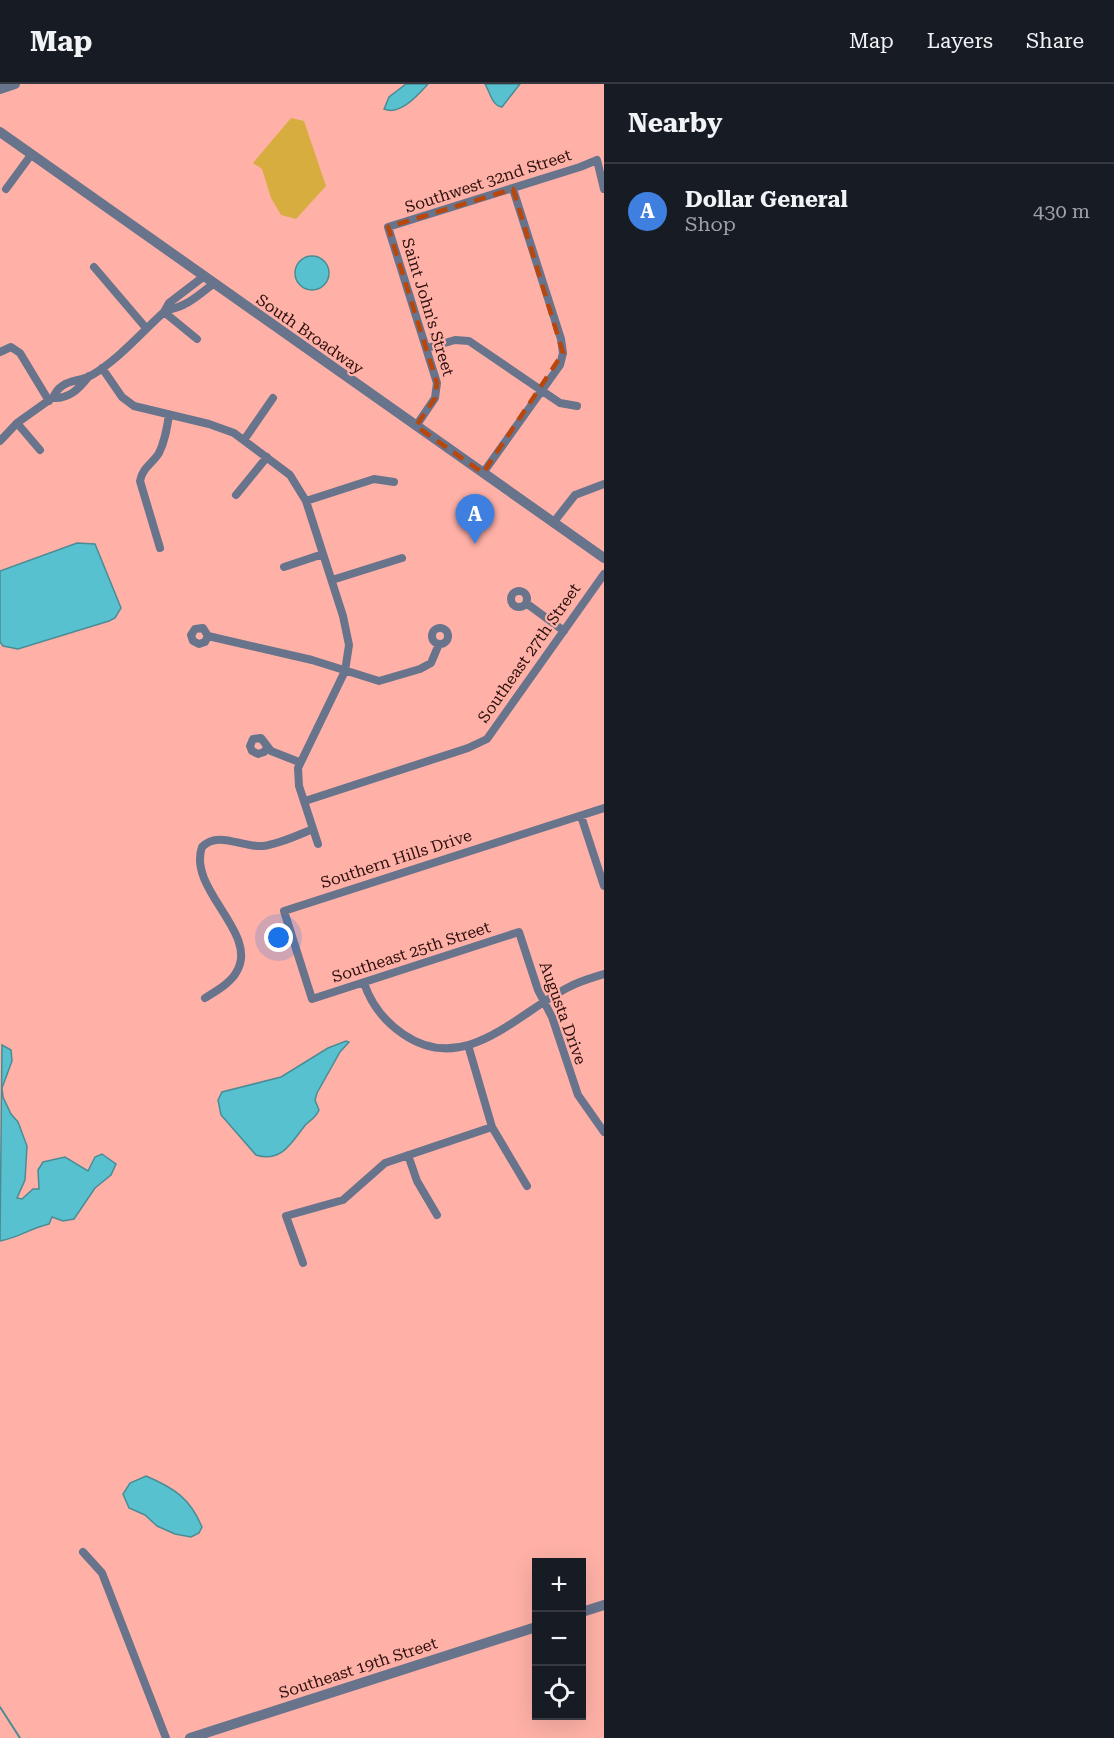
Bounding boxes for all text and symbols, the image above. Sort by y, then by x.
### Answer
text: Map [30,25,92,58]
text: Map [849,29,894,53]
text: Layers [927,29,993,53]
text: Share [1026,29,1084,53]
text: Nearby [628,108,722,138]
street label: Southwest 32nd Street [402,145,574,217]
text: Dollar General [685,187,848,212]
text: A [640,199,655,223]
text: 430 m [1033,199,1090,223]
text: Shop [685,212,736,236]
street label: Saint John's Street [398,236,458,378]
street label: South Broadway [253,290,368,378]
pin: A [456,494,494,544]
street label: Southeast 27th Street [474,580,584,726]
street label: Southern Hills Drive [318,826,474,892]
street label: Southeast 25th Street [329,917,493,987]
your location [264,923,293,952]
street label: Augusta Drive [536,959,590,1067]
map controls [532,1558,586,1720]
button: + [532,1558,586,1612]
button: − [532,1612,586,1666]
street label: Southeast 19th Street [276,1633,440,1703]
button: locate [532,1666,586,1720]

